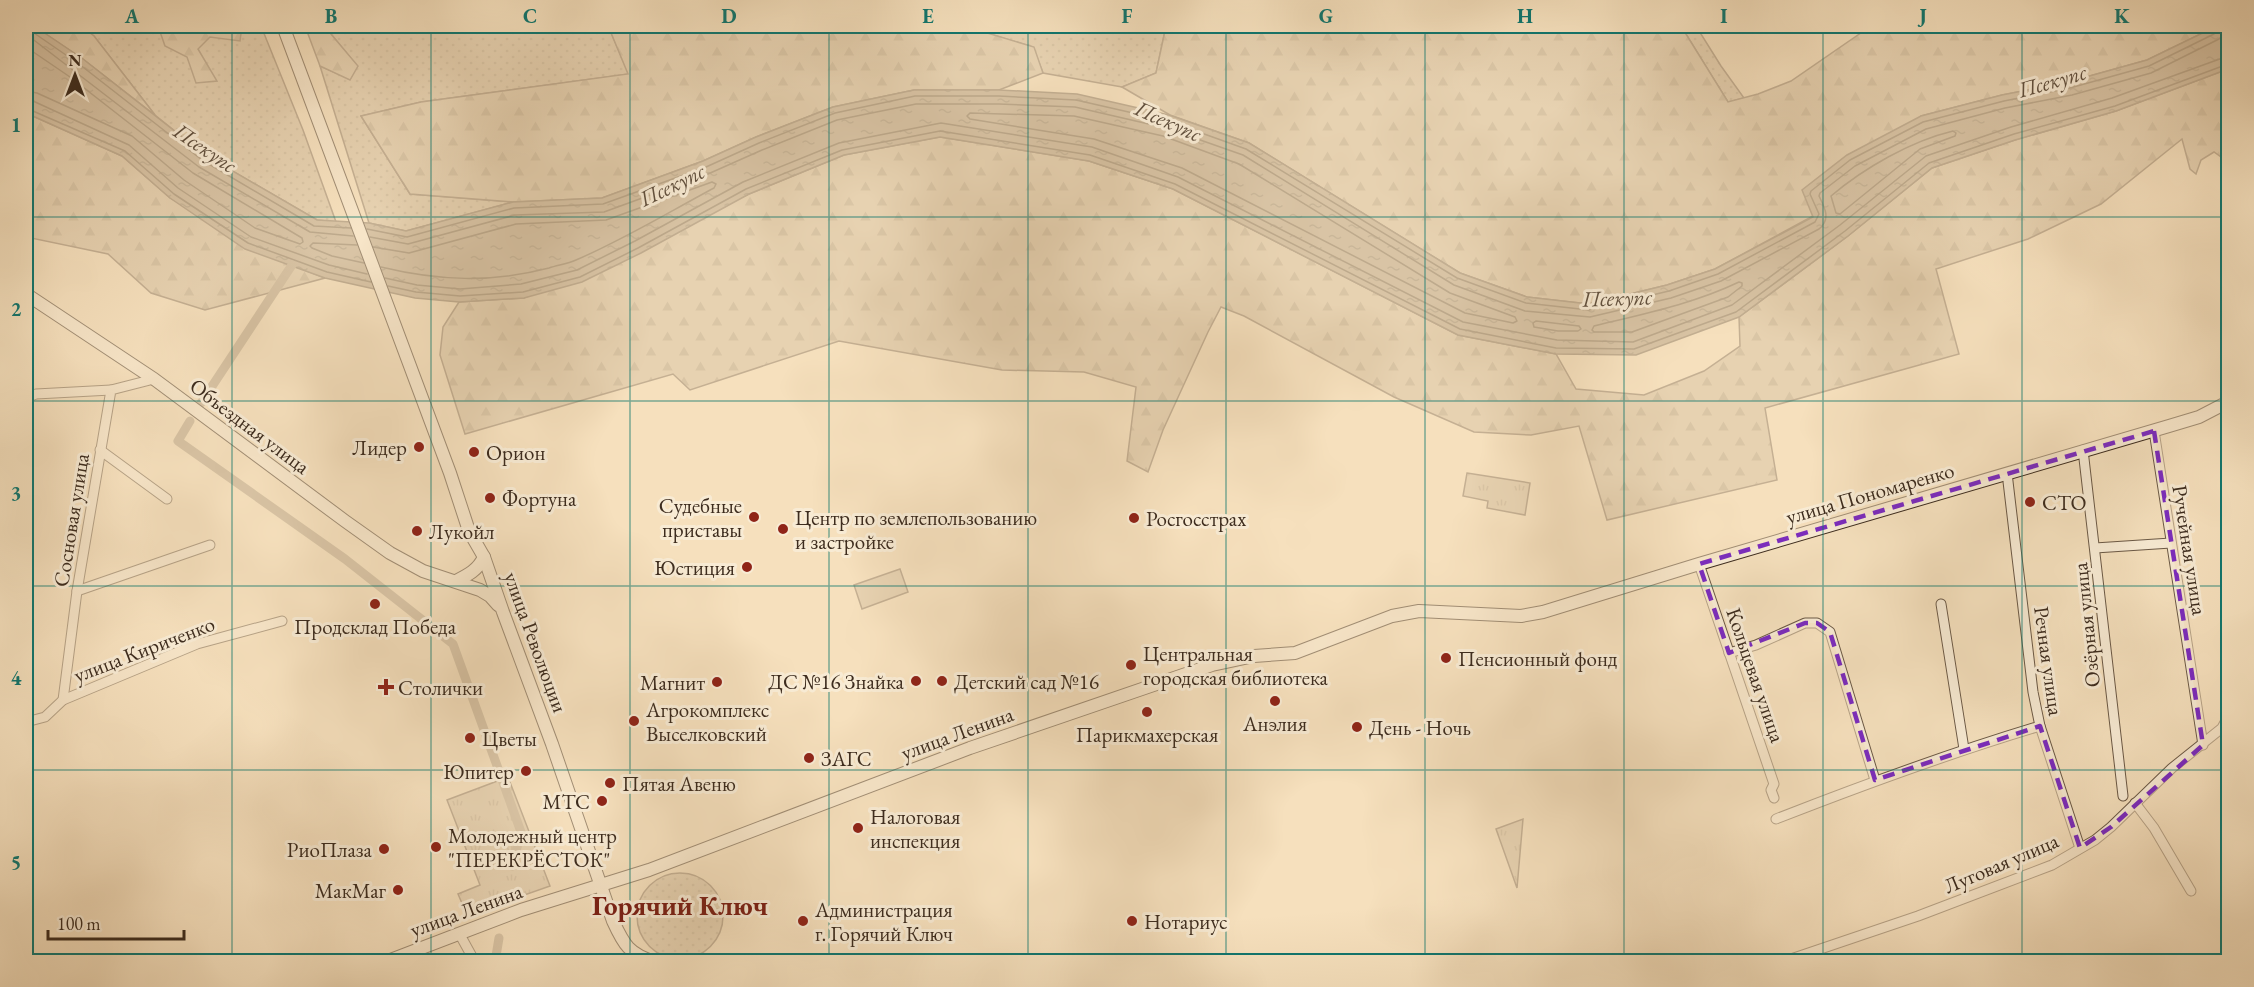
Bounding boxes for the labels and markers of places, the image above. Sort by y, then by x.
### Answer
place label: Лидер [352,434,407,461]
place label: Орион [486,439,545,466]
marker: Лидер [412,440,426,454]
marker: Орион [467,445,481,459]
place label: Фортуна [502,485,577,512]
place label: СТО [2042,489,2087,516]
marker: Фортуна [483,491,497,505]
place label: Судебные приставы [659,492,742,543]
marker: СТО [2023,495,2037,509]
place label: Центр по землепользованию и застройке [795,504,1037,555]
place label: Росгосстрах [1146,505,1246,532]
marker: Судебные приставы [747,510,761,524]
marker: Росгосстрах [1127,511,1141,525]
place label: Лукойл [429,518,494,545]
marker: Центр по землепользованию и застройке [776,522,790,536]
marker: Лукойл [410,524,424,538]
place label: Юстиция [654,554,735,581]
marker: Юстиция [740,560,754,574]
marker: Продсклад Победа [368,597,382,611]
place label: Продсклад Победа [294,613,457,640]
place label: Центральная городская библиотека [1143,640,1329,691]
place label: Пенсионный фонд [1458,645,1618,672]
marker: Пенсионный фонд [1439,651,1453,665]
marker: Центральная городская библиотека [1124,658,1138,672]
place label: ДС №16 Знайка [768,668,905,695]
place label: Детский сад №16 [954,668,1099,695]
place label: Магнит [640,669,705,696]
place label: Столички [398,674,483,701]
marker: ДС №16 Знайка [909,674,923,688]
marker: Детский сад №16 [935,674,949,688]
marker: Магнит [710,675,724,689]
marker: Столички [379,680,393,694]
marker: Анэлия [1268,694,1282,708]
place label: Агрокомплекс Выселковский [645,696,769,747]
marker: Парикмахерская [1140,705,1154,719]
place label: Анэлия [1242,710,1307,737]
marker: Агрокомплекс Выселковский [627,714,641,728]
place label: День - Ночь [1369,714,1471,741]
marker: День - Ночь [1350,720,1364,734]
place label: Парикмахерская [1076,721,1218,748]
place label: Цветы [482,725,537,752]
marker: Цветы [463,731,477,745]
place label: ЗАГС [821,745,872,772]
marker: ЗАГС [802,751,816,765]
place label: Юпитер [443,758,514,785]
marker: Юпитер [519,764,533,778]
place label: Пятая Авеню [622,770,736,797]
marker: Пятая Авеню [603,776,617,790]
place label: МТС [543,788,590,815]
marker: МТС [595,794,609,808]
place label: Налоговая инспекция [870,803,960,854]
marker: Налоговая инспекция [851,821,865,835]
place label: Молодежный центр "ПЕРЕКРЁСТОК" [448,822,617,873]
place label: РиоПлаза [287,836,373,863]
marker: Молодежный центр "ПЕРЕКРЁСТОК" [429,840,443,854]
marker: РиоПлаза [377,842,391,856]
place label: МакМаг [315,877,387,904]
marker: МакМаг [391,883,405,897]
place label: Администрация г. Горячий Ключ [814,896,953,947]
place label: Нотариус [1144,908,1228,935]
marker: Администрация г. Горячий Ключ [796,914,810,928]
marker: Нотариус [1125,914,1139,928]

